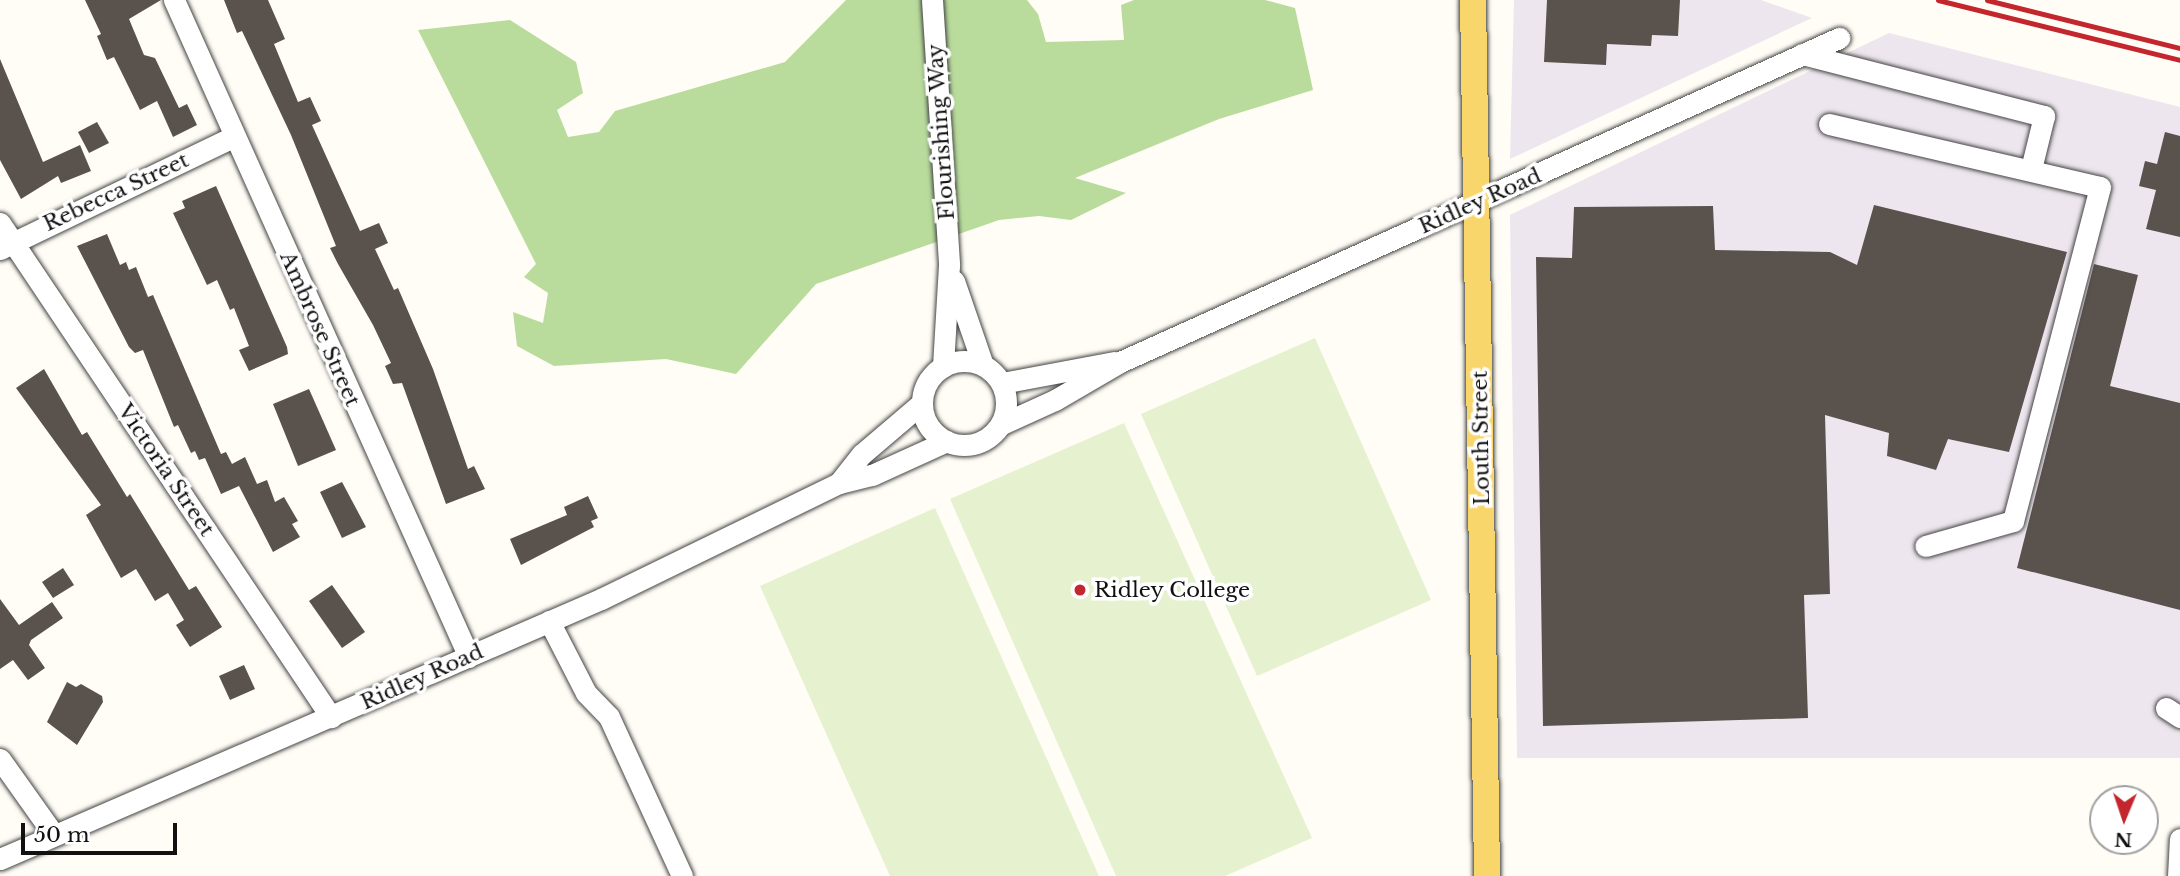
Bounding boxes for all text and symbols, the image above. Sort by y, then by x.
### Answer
street label: Flourishing Way [922,43,960,221]
street label: Rebecca Street [39,147,193,237]
street label: Ridley Road [1415,163,1545,239]
street label: Ambrose Street [275,248,365,410]
street label: Louth Street [1467,370,1495,506]
street label: Victoria Street [112,399,220,541]
place label: Ridley College [1094,577,1251,603]
marker: Ridley College [1072,582,1088,598]
street label: Ridley Road [357,639,487,715]
north arrow [2089,785,2159,855]
scale bar [24,810,180,854]
text: 50 m [34,822,89,848]
text: N [2114,828,2133,851]

